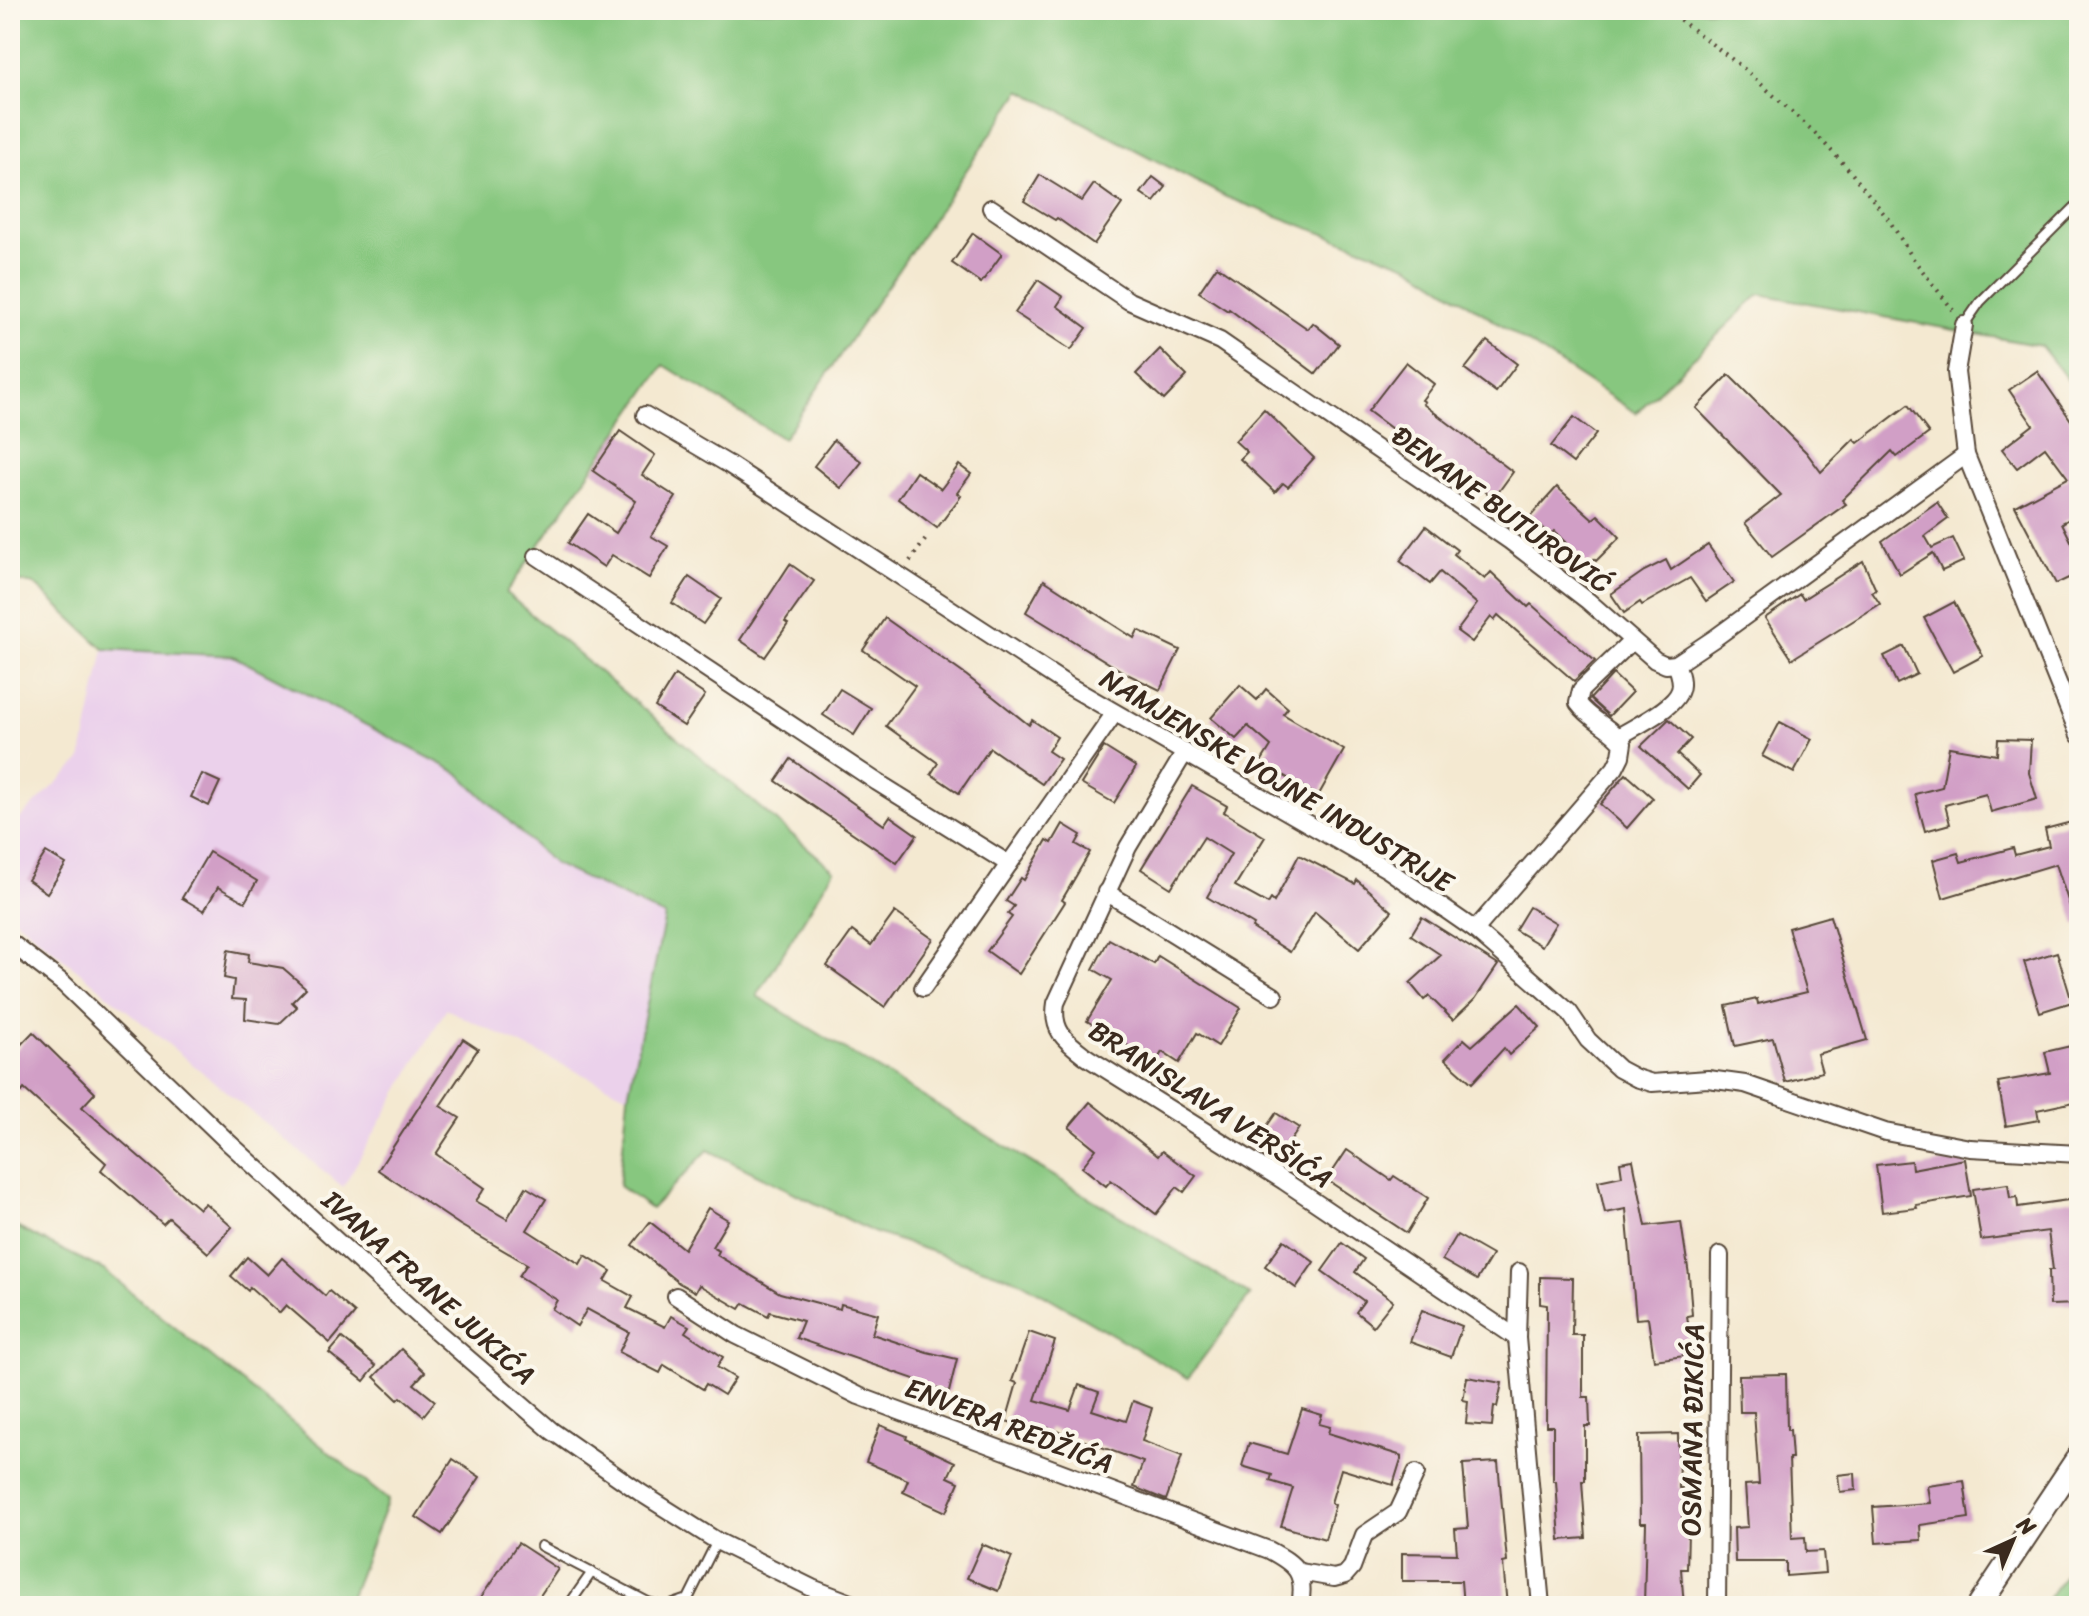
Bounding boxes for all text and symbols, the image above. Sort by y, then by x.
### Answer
street label: ĐENANE BUTUROVIĆ [1381,412,1623,607]
street label: NAMJENSKE VOJNE INDUSTRIJE [1090,655,1464,907]
street label: BRANISLAVA VERŠIĆA [1078,1007,1343,1202]
street label: IVANA FRANE JUKIĆA [309,1177,547,1397]
street label: OSMANA ĐIKIĆA [1666,1324,1719,1537]
street label: ENVERA REDŽIĆA [898,1363,1120,1488]
north arrow [1973,1500,2053,1580]
text: N [2007,1506,2046,1546]

